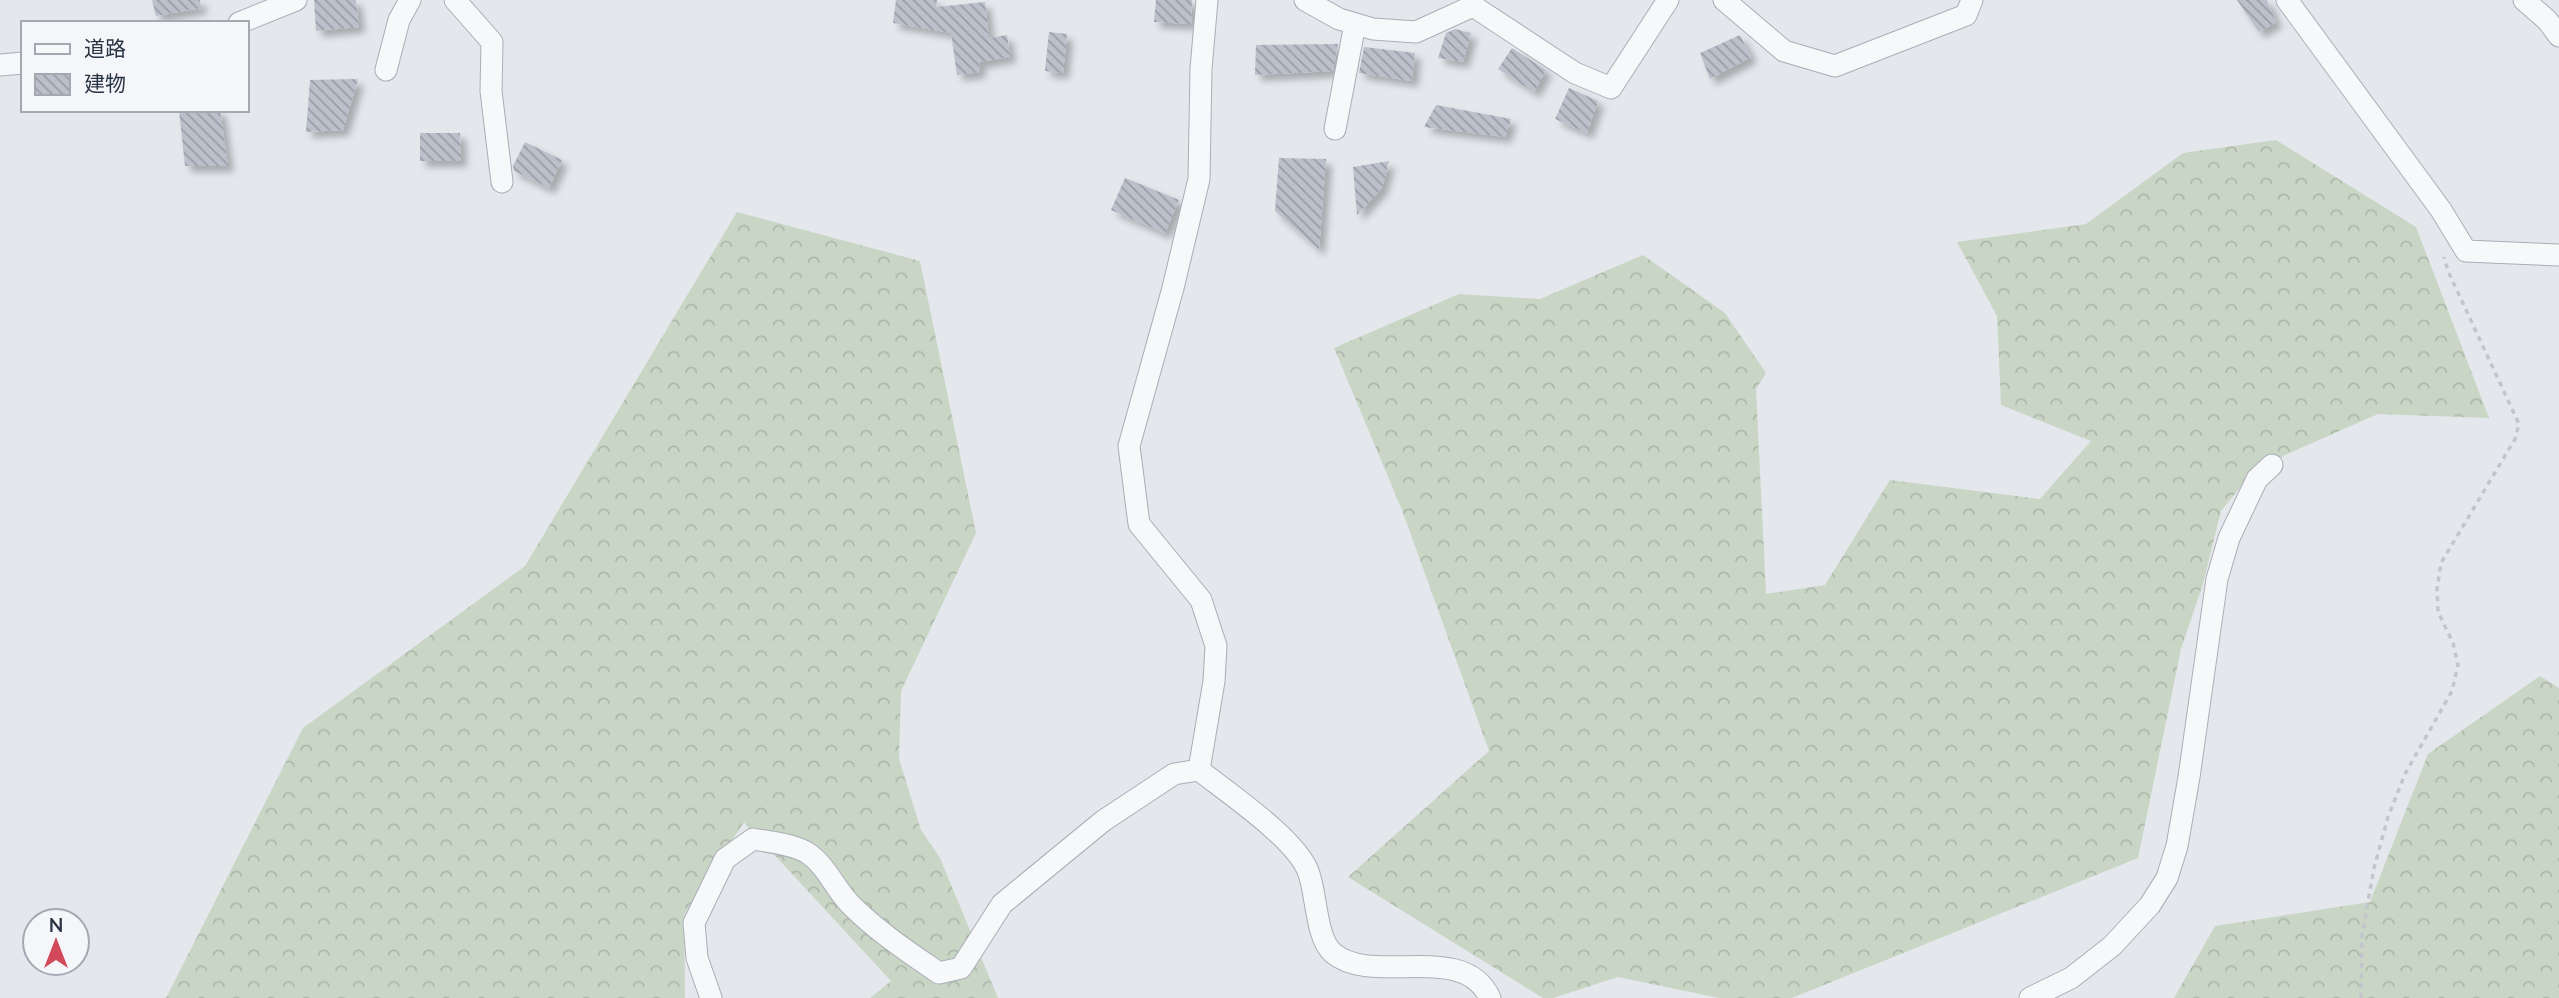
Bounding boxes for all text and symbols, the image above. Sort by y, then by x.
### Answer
legend [21,21,248,112]
text: 道路 [84,35,126,60]
text: 建物 [84,70,126,95]
north arrow [21,907,91,977]
text: N [49,913,63,936]

